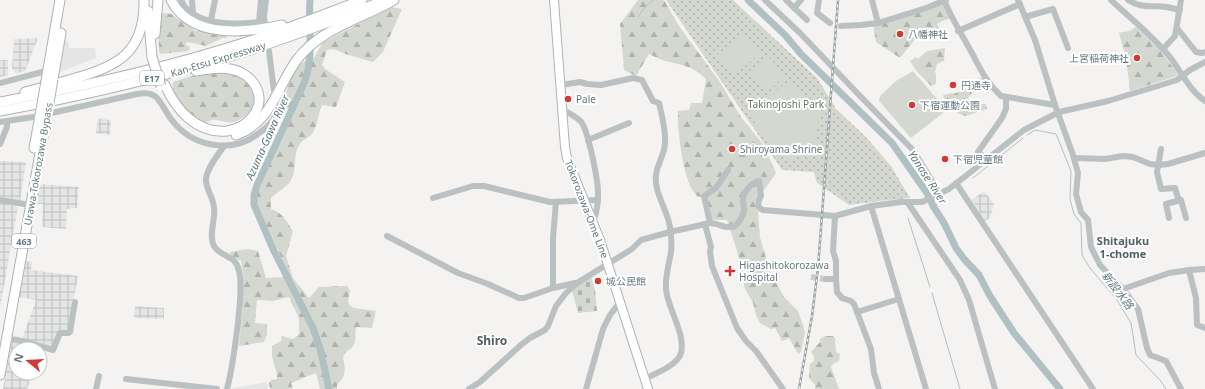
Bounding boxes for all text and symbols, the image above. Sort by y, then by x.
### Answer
place label: 八幡神社 [908,27,948,41]
marker: 八幡神社 [895,29,905,39]
street label: Kan-Etsu Expressway [169,38,268,80]
place label: 上宮稲荷神社 [1069,51,1129,65]
marker: 上宮稲荷神社 [1132,53,1142,63]
road number: E17 [140,71,164,85]
place label: 円通寺 [961,78,991,92]
marker: 円通寺 [948,80,958,90]
water label: Azuma-Gawa River [241,92,293,183]
place label: Pale [576,92,596,106]
marker: Pale [563,94,573,104]
park label: Takinojoshi Park [748,97,825,111]
place label: 下宿運動公園 [920,98,980,112]
marker: 下宿運動公園 [907,100,917,110]
street label: Urawa-Tokorozawa Bypass [20,101,56,227]
place label: Shiroyama Shrine [740,142,823,156]
marker: Shiroyama Shrine [727,144,737,154]
water label: Yanase River [905,147,951,207]
place label: 下宿児童館 [953,152,1003,166]
marker: 下宿児童館 [940,154,950,164]
street label: Tokorozawa-Ome Line [562,158,612,260]
district label: Shitajuku 1-chome [1097,233,1149,261]
road number: 463 [12,234,36,248]
place label: Higashitokorozawa Hospital [739,258,829,284]
marker: Higashitokorozawa Hospital [724,265,736,277]
water label: 新設水路 [1099,268,1138,313]
place label: 城公民館 [606,274,646,288]
marker: 城公民館 [593,276,603,286]
district label: Shiro [477,332,507,349]
north arrow [8,341,48,381]
text: N [9,351,27,364]

